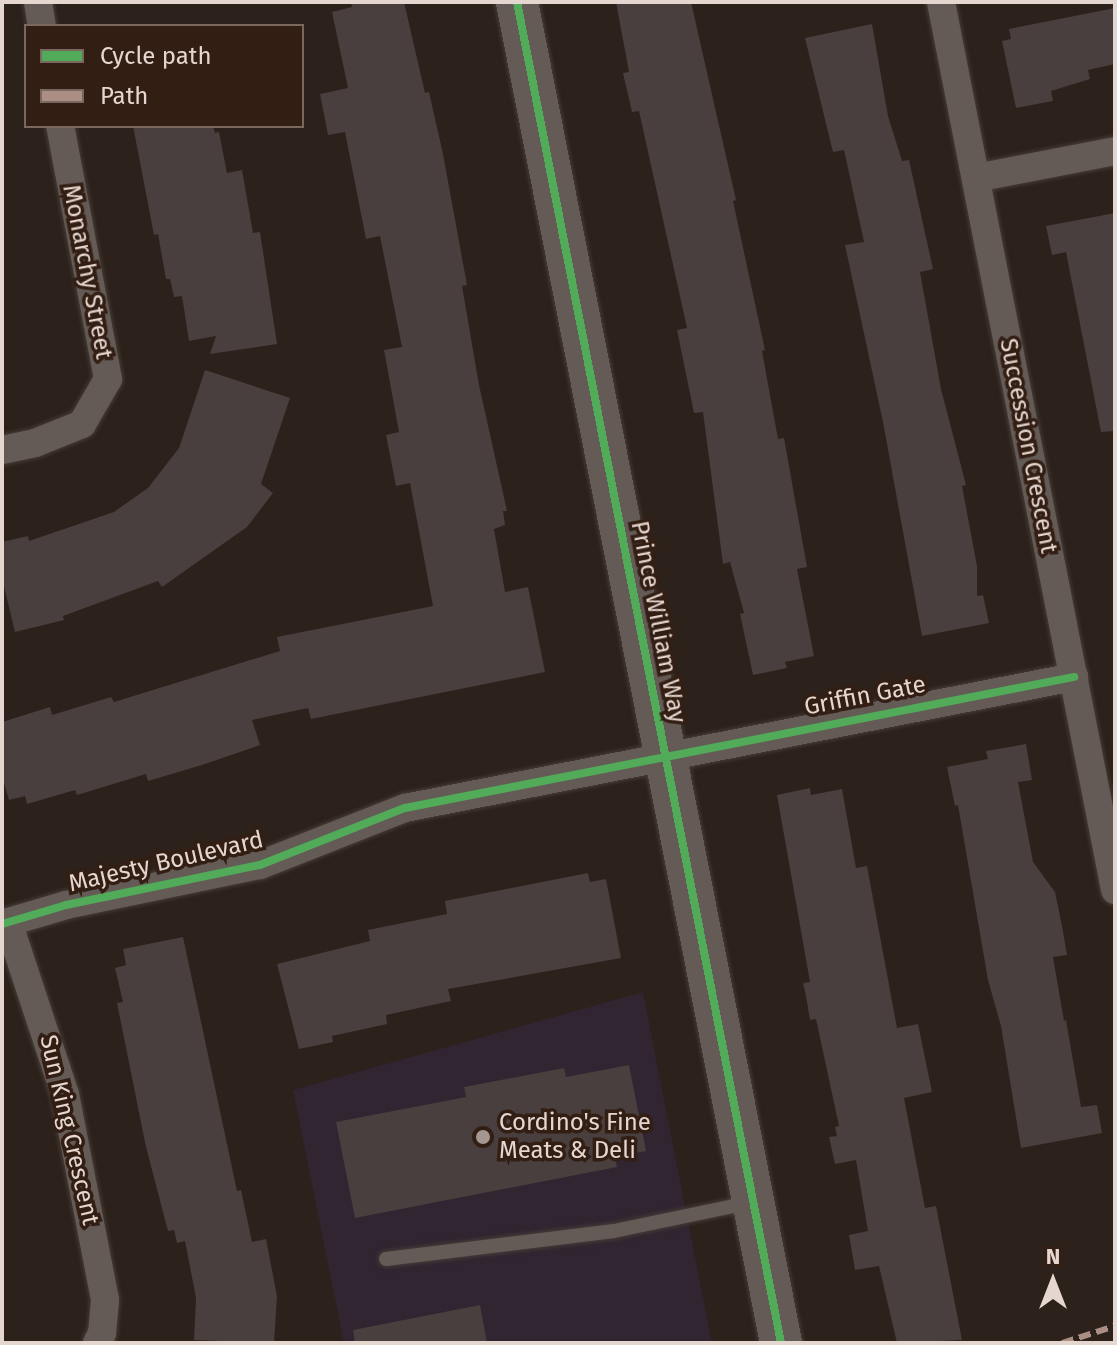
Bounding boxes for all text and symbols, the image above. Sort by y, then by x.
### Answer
legend [24,24,304,128]
text: Cycle path [100,42,212,70]
text: Path [100,82,148,110]
street label: Monarchy Street [56,182,118,362]
street label: Succession Crescent [993,336,1063,556]
street label: Prince William Way [624,519,692,725]
street label: Griffin Gate [802,670,928,722]
street label: Majesty Boulevard [66,826,266,898]
street label: Sun King Crescent [33,1032,105,1228]
place label: Cordino's Fine Meats & Deli [499,1109,651,1165]
marker: Cordino's Fine Meats & Deli [474,1128,492,1146]
north arrow [1013,1241,1093,1321]
text: N [1046,1243,1060,1270]

